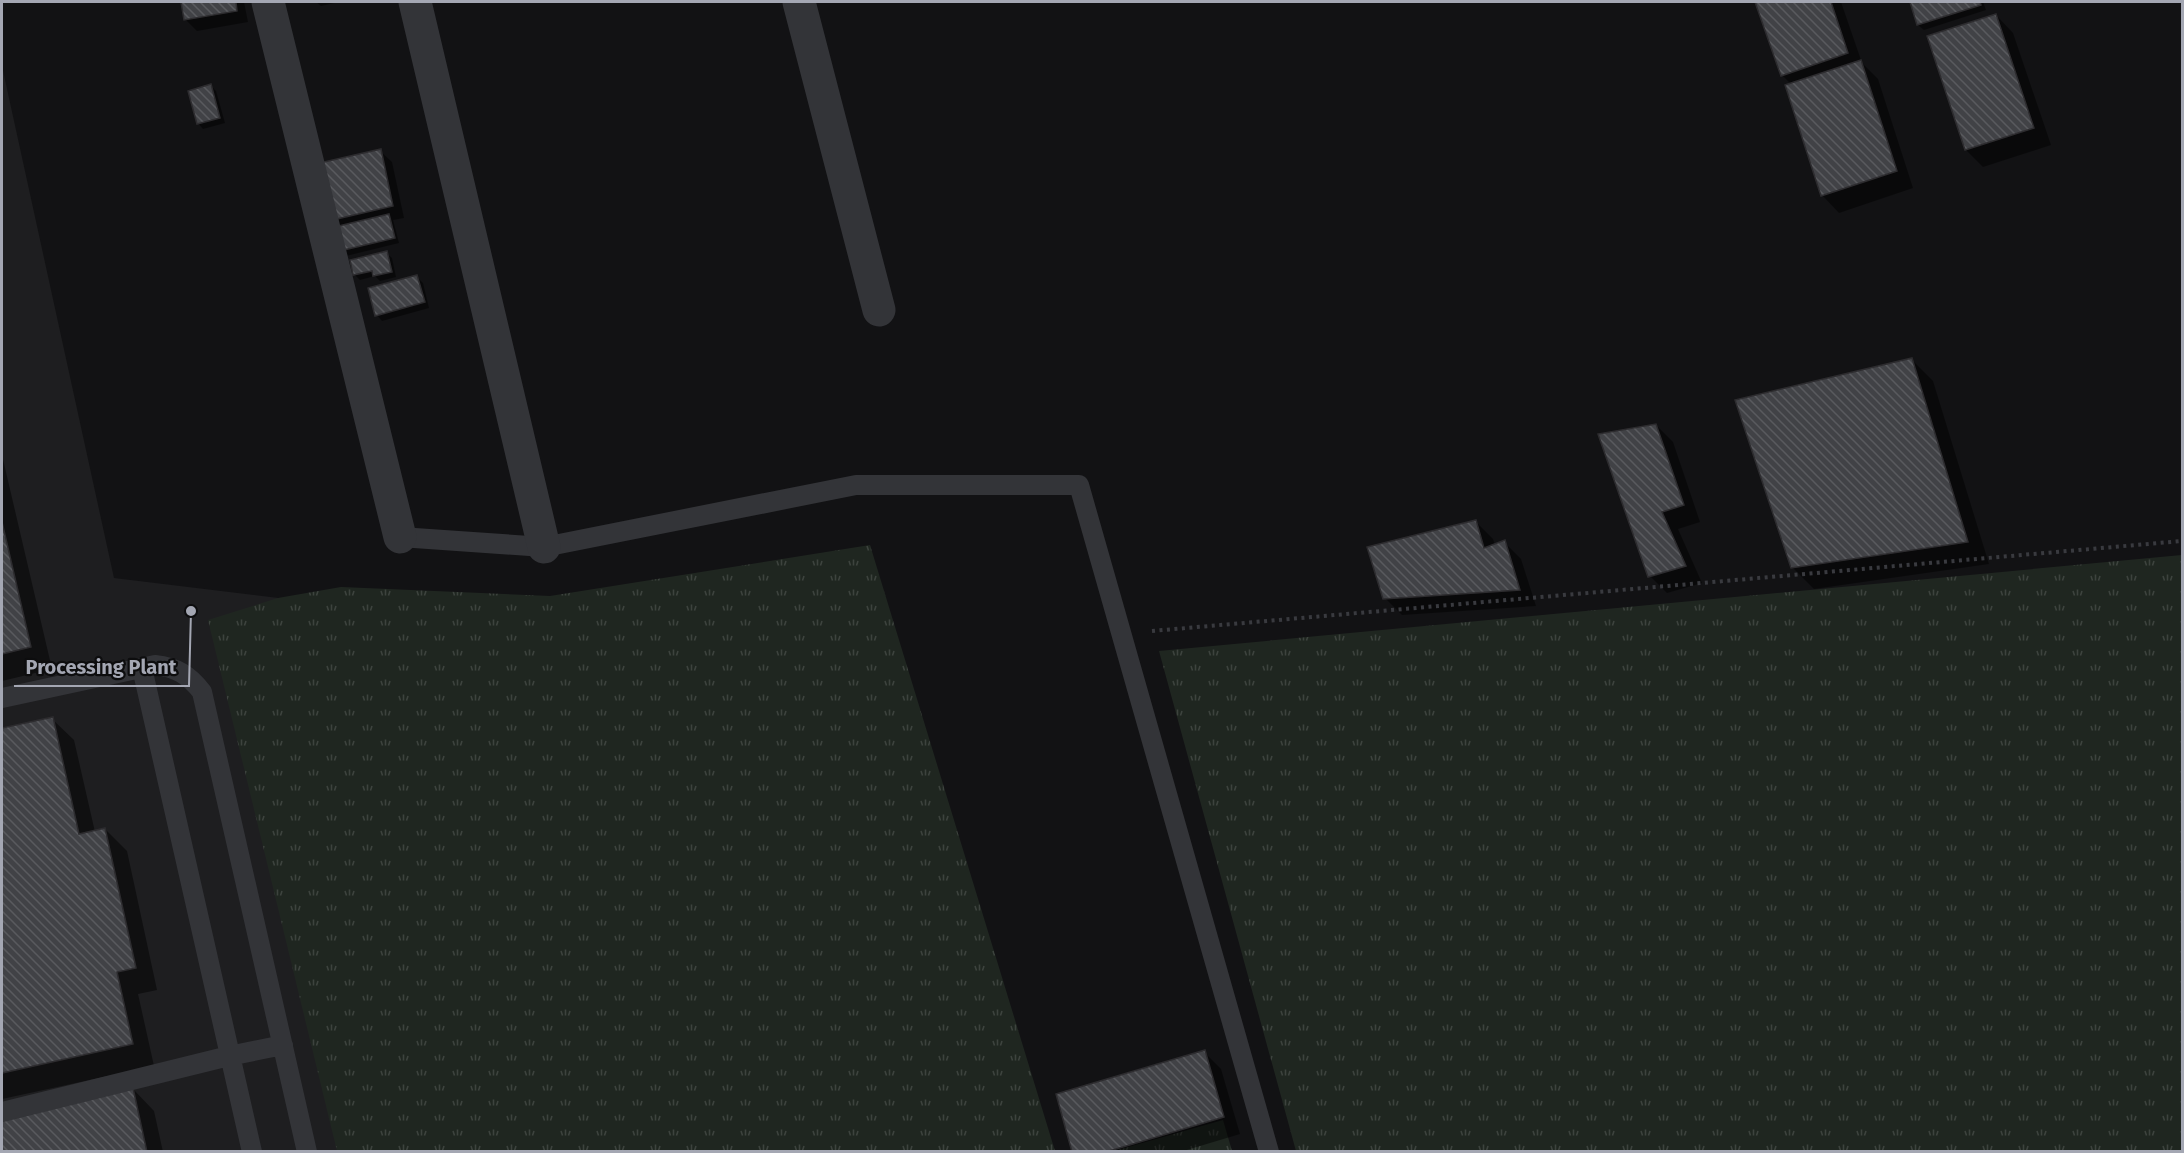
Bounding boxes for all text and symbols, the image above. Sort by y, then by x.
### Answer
callout: Processing Plant [14,648,189,686]
text: Processing Plant [26,655,177,679]

